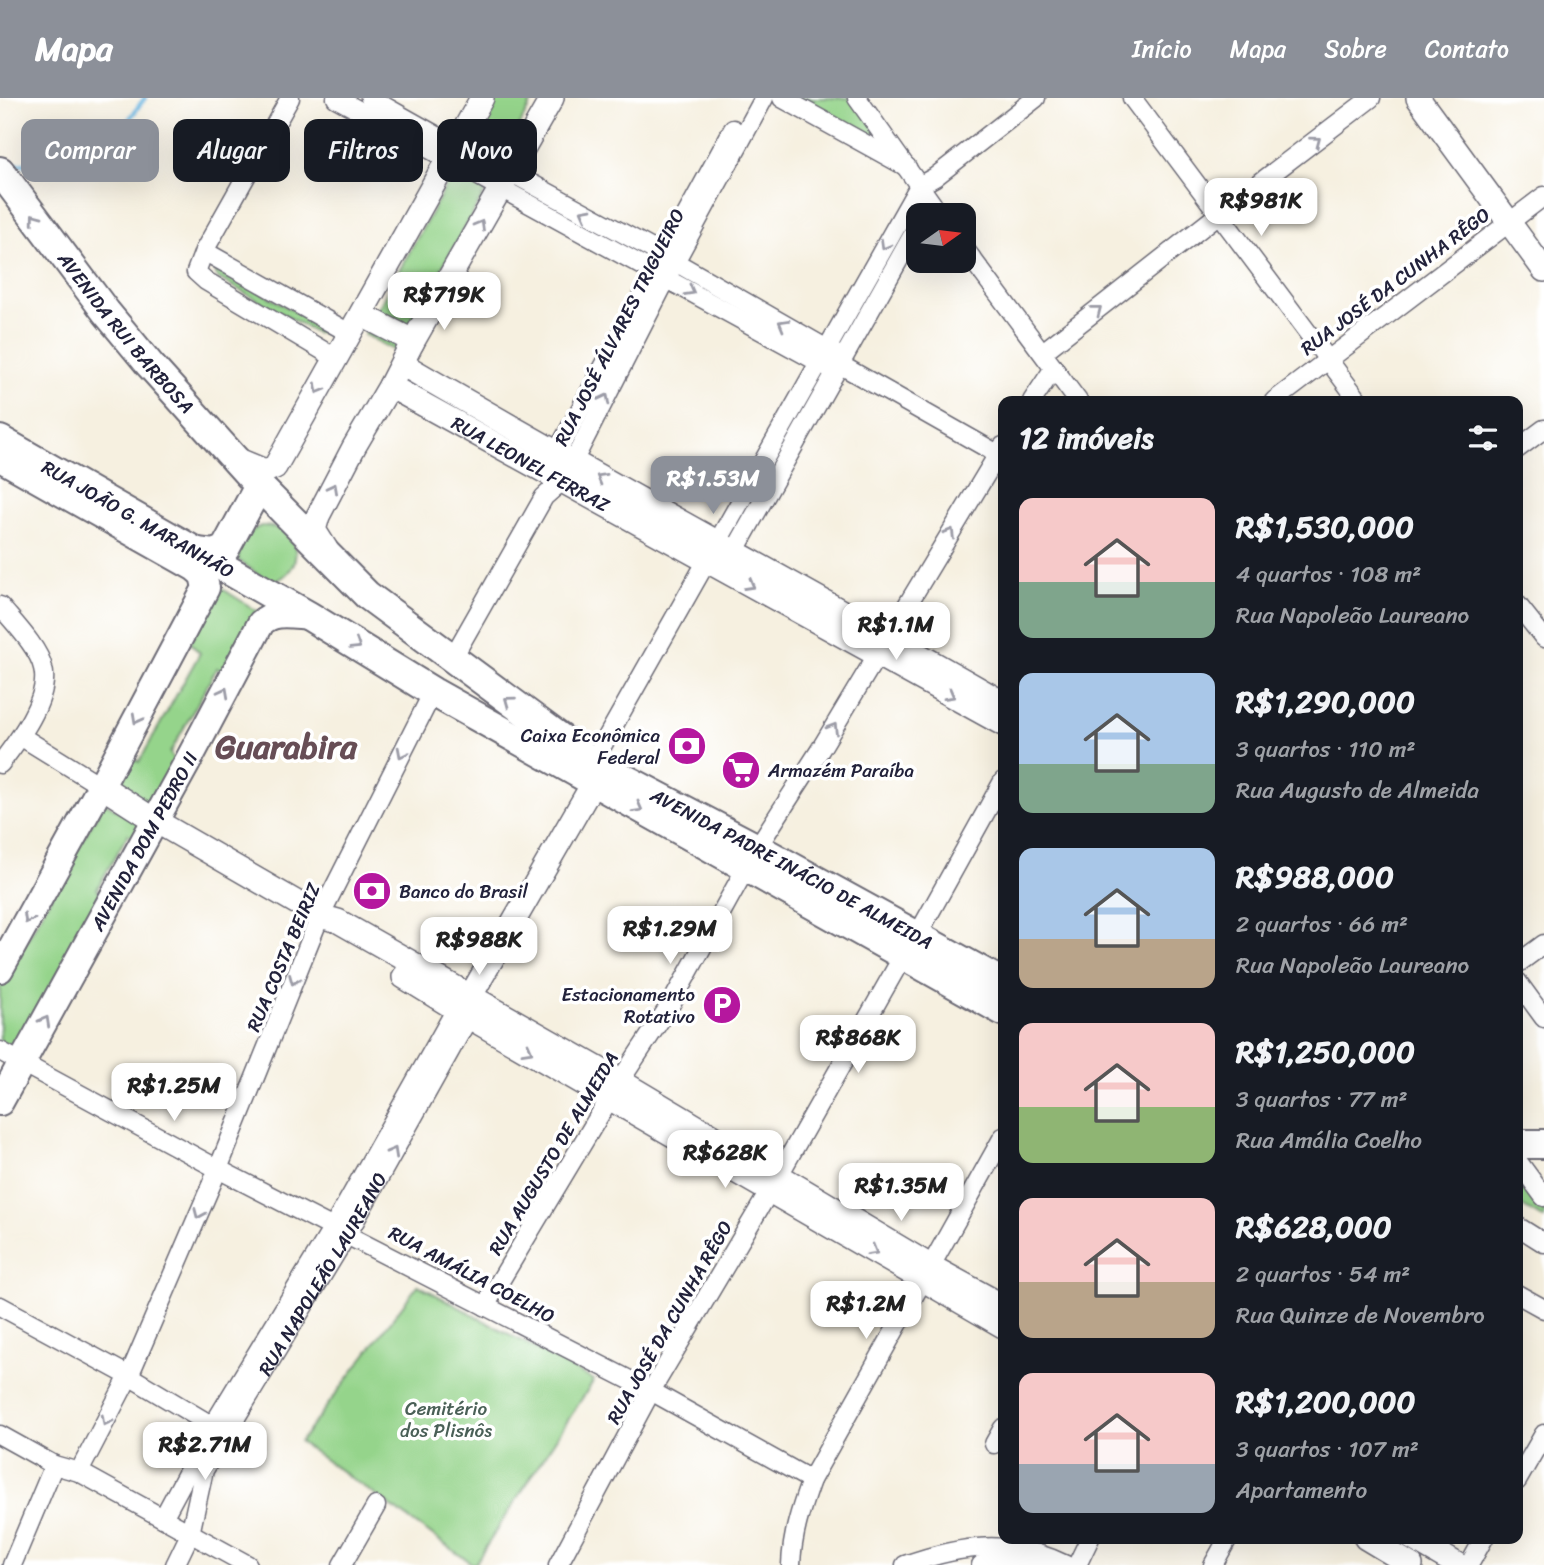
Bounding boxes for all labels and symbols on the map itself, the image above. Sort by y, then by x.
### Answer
one-way arrow [1308,137,1321,150]
pin: R$981K [1204,178,1318,238]
street label: RUA JOSÉ DA CUNHA RÊGO [1293,199,1497,364]
street label: RUA JOSÉ ÁLVARES TRIGUEIRO [545,203,694,452]
north arrow [906,203,976,273]
one-way arrow [580,207,592,221]
one-way arrow [30,213,43,226]
one-way arrow [472,220,485,233]
one-way arrow [880,238,893,250]
street label: AVENIDA RUI BARBOSA [48,244,202,421]
pin: R$719K [387,272,501,332]
one-way arrow [683,283,696,296]
one-way arrow [1089,305,1102,318]
one-way arrow [778,319,791,332]
one-way arrow [315,381,328,394]
one-way arrow [597,394,611,406]
street label: RUA LEONEL FERRAZ [445,407,616,521]
street label: RUA JOÃO G. MARANHÃO [35,451,241,587]
pin: R$1.53M [648,456,778,516]
one-way arrow [596,473,609,486]
one-way arrow [324,482,338,495]
one-way arrow [942,527,955,540]
one-way arrow [743,577,756,590]
pin: R$1.1M [839,602,953,662]
one-way arrow [349,636,362,649]
one-way arrow [216,687,230,700]
one-way arrow [942,687,955,700]
one-way arrow [505,697,517,709]
one-way arrow [131,712,145,724]
district label: Guarabira [215,718,358,776]
place label: Caixa Econômica Federal [521,719,661,774]
one-way arrow [825,723,838,736]
bank icon: Caixa Econômica Federal [666,725,708,767]
street label: AVENIDA DOM PEDRO II [81,746,207,938]
one-way arrow [397,746,411,758]
supermarket icon: Armazém Paraíba [720,749,762,791]
place label: Armazém Paraíba [767,754,914,787]
street label: AVENIDA PADRE INÁCIO DE ALMEIDA [643,778,939,958]
one-way arrow [631,800,643,813]
bank icon: Banco do Brasil [351,870,393,912]
place label: Banco do Brasil [399,875,529,908]
street label: RUA COSTA BEIRIZ [237,877,330,1037]
pin: R$1.29M [605,906,735,966]
one-way arrow [22,911,36,924]
pin: R$988K [422,918,536,977]
one-way arrow [288,974,302,986]
place label: Estacionamento Rotativo [562,978,695,1033]
parking icon: Estacionamento Rotativo [701,984,743,1026]
one-way arrow [37,1016,50,1028]
pin: R$868K [801,1016,915,1075]
one-way arrow [521,1042,533,1055]
street label: RUA AUGUSTO DE ALMEIDA [479,1045,628,1262]
pin: R$1.25M [109,1063,239,1123]
pin: R$628K [668,1130,782,1190]
one-way arrow [385,1147,398,1159]
pin: R$1.35M [836,1164,966,1223]
street label: RUA NAPOLEÃO LAUREANO [249,1166,396,1382]
one-way arrow [193,1206,207,1219]
street label: RUA JOSÉ DA CUNHA RÊGO [597,1214,741,1430]
street label: RUA AMÁLIA COELHO [383,1217,561,1332]
one-way arrow [865,1243,878,1256]
pin: R$1.2M [809,1282,923,1341]
park label: Cemitério dos Plisnôs [400,1392,492,1447]
one-way arrow [100,1414,114,1426]
pin: R$2.71M [140,1422,270,1482]

